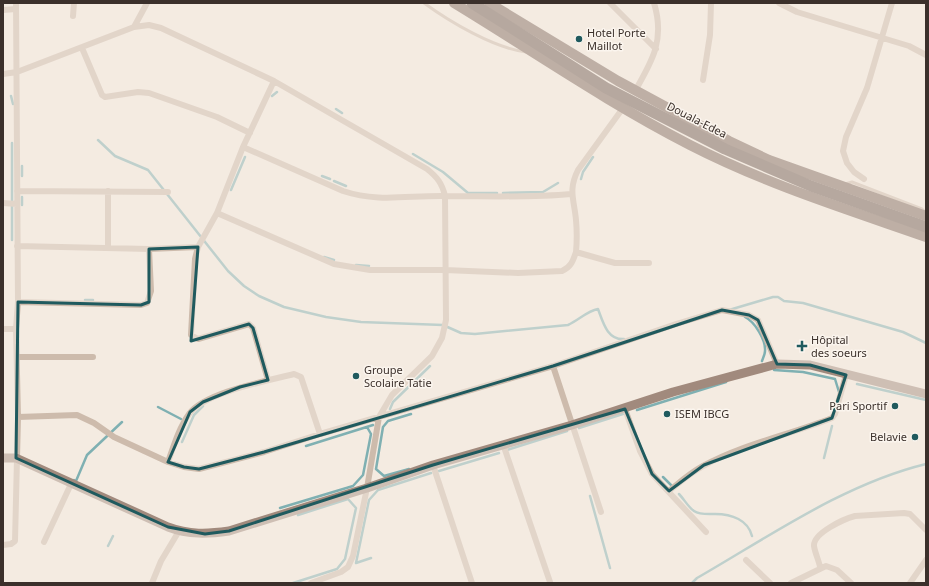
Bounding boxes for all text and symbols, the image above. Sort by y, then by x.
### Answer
place label: Hotel Porte Maillot [587,25,646,53]
marker: Hotel Porte Maillot [574,34,584,44]
street label: Douala-Edea [665,98,730,141]
place label: Hôpital des soeurs [811,332,867,360]
marker: Hôpital des soeurs [796,340,808,352]
place label: Groupe Scolaire Tatie [364,362,432,390]
marker: Groupe Scolaire Tatie [351,371,361,381]
place label: Pari Sportif [829,398,888,413]
marker: Pari Sportif [890,401,900,411]
place label: ISEM IBCG [675,406,729,421]
marker: ISEM IBCG [662,409,672,419]
place label: Belavie [870,429,907,444]
marker: Belavie [910,432,920,442]

